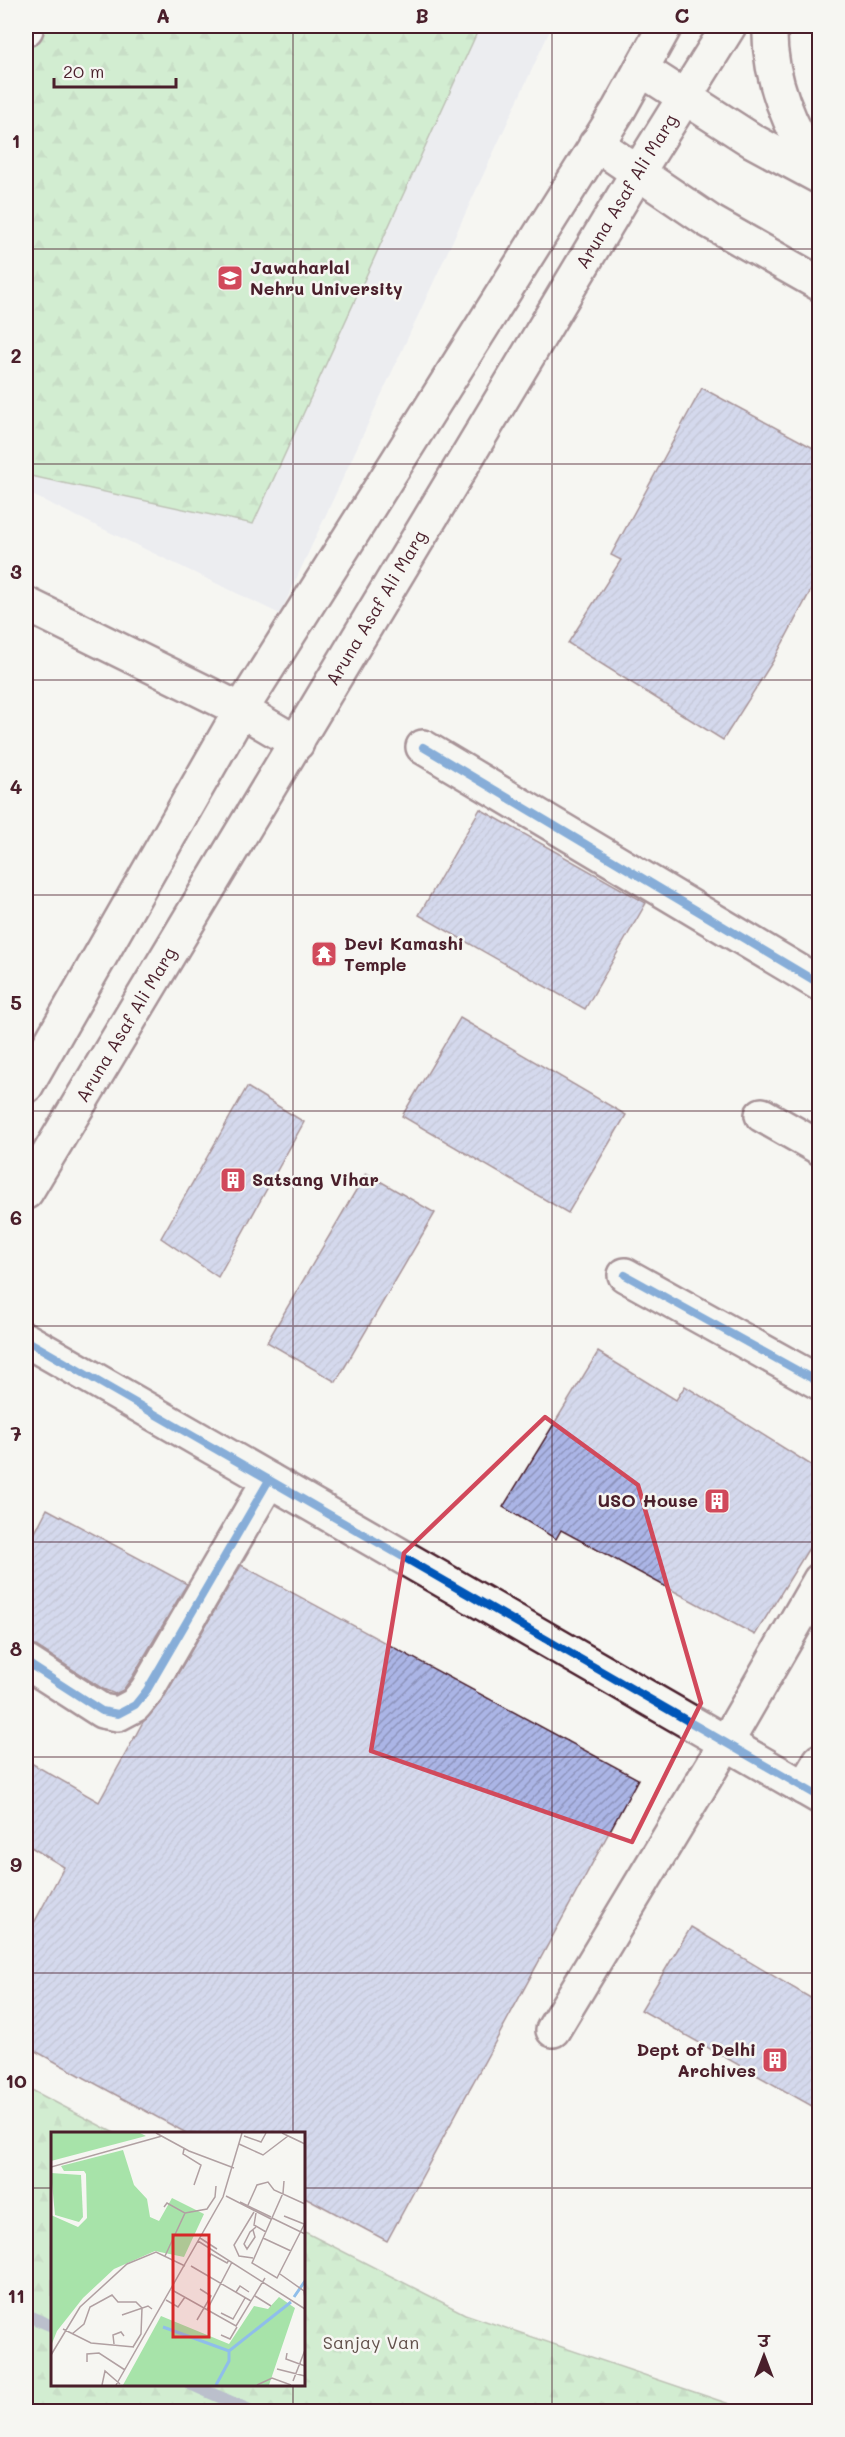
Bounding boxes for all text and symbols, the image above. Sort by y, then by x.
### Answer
text: A [156,2,170,28]
text: B [415,2,429,28]
text: C [675,2,690,28]
scale bar [54,51,176,89]
text: 20 m [63,59,104,83]
street label: Aruna Asaf Ali Marg [570,109,682,273]
text: 1 [12,127,20,153]
place label: Jawaharlal Nehru University [250,255,403,300]
school or university icon: Jawaharlal Nehru University [215,263,245,293]
text: 2 [10,342,22,368]
street label: Aruna Asaf Ali Marg [320,526,431,690]
text: 3 [10,558,22,584]
text: 4 [10,773,23,799]
place label: Devi Kamashi Temple [344,931,464,976]
temple icon: Devi Kamashi Temple [309,939,339,969]
street label: Aruna Asaf Ali Marg [70,942,181,1106]
text: 5 [10,989,22,1015]
building icon: Satsang Vihar [218,1165,248,1195]
place label: Satsang Vihar [252,1167,379,1191]
text: 6 [10,1204,22,1230]
text: 7 [10,1420,22,1446]
building icon: USO House [702,1486,732,1516]
place label: USO House [597,1488,698,1512]
text: 8 [10,1635,22,1661]
text: 9 [10,1851,22,1877]
place label: Dept of Delhi Archives [636,2037,756,2082]
building icon: Dept of Delhi Archives [760,2045,790,2075]
text: 10 [5,2067,27,2093]
inset map [51,2132,304,2386]
text: 11 [7,2282,25,2308]
north arrow [734,2326,794,2386]
park label: Sanjay Van [323,2330,419,2354]
text: उ [757,2330,771,2351]

